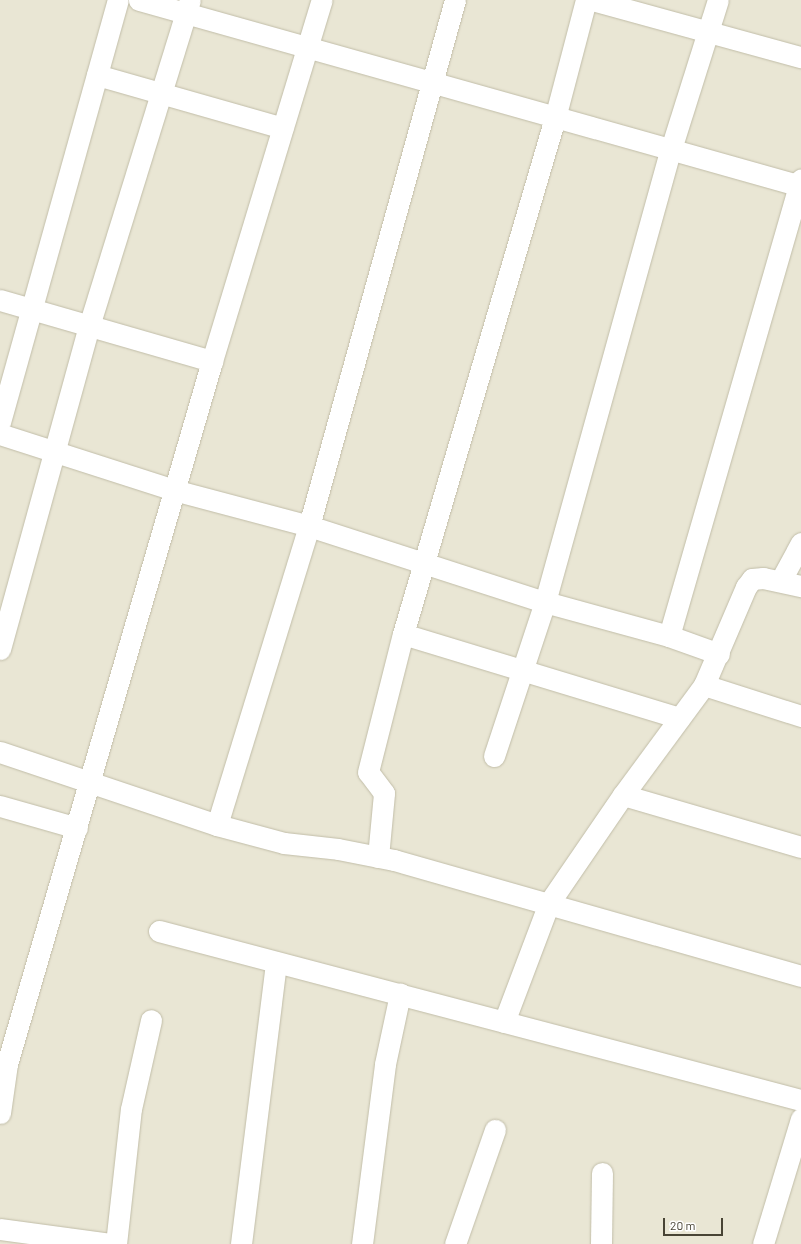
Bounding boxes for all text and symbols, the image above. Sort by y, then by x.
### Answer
scale bar [665,1210,725,1236]
text: 20 m [670,1218,696,1232]

